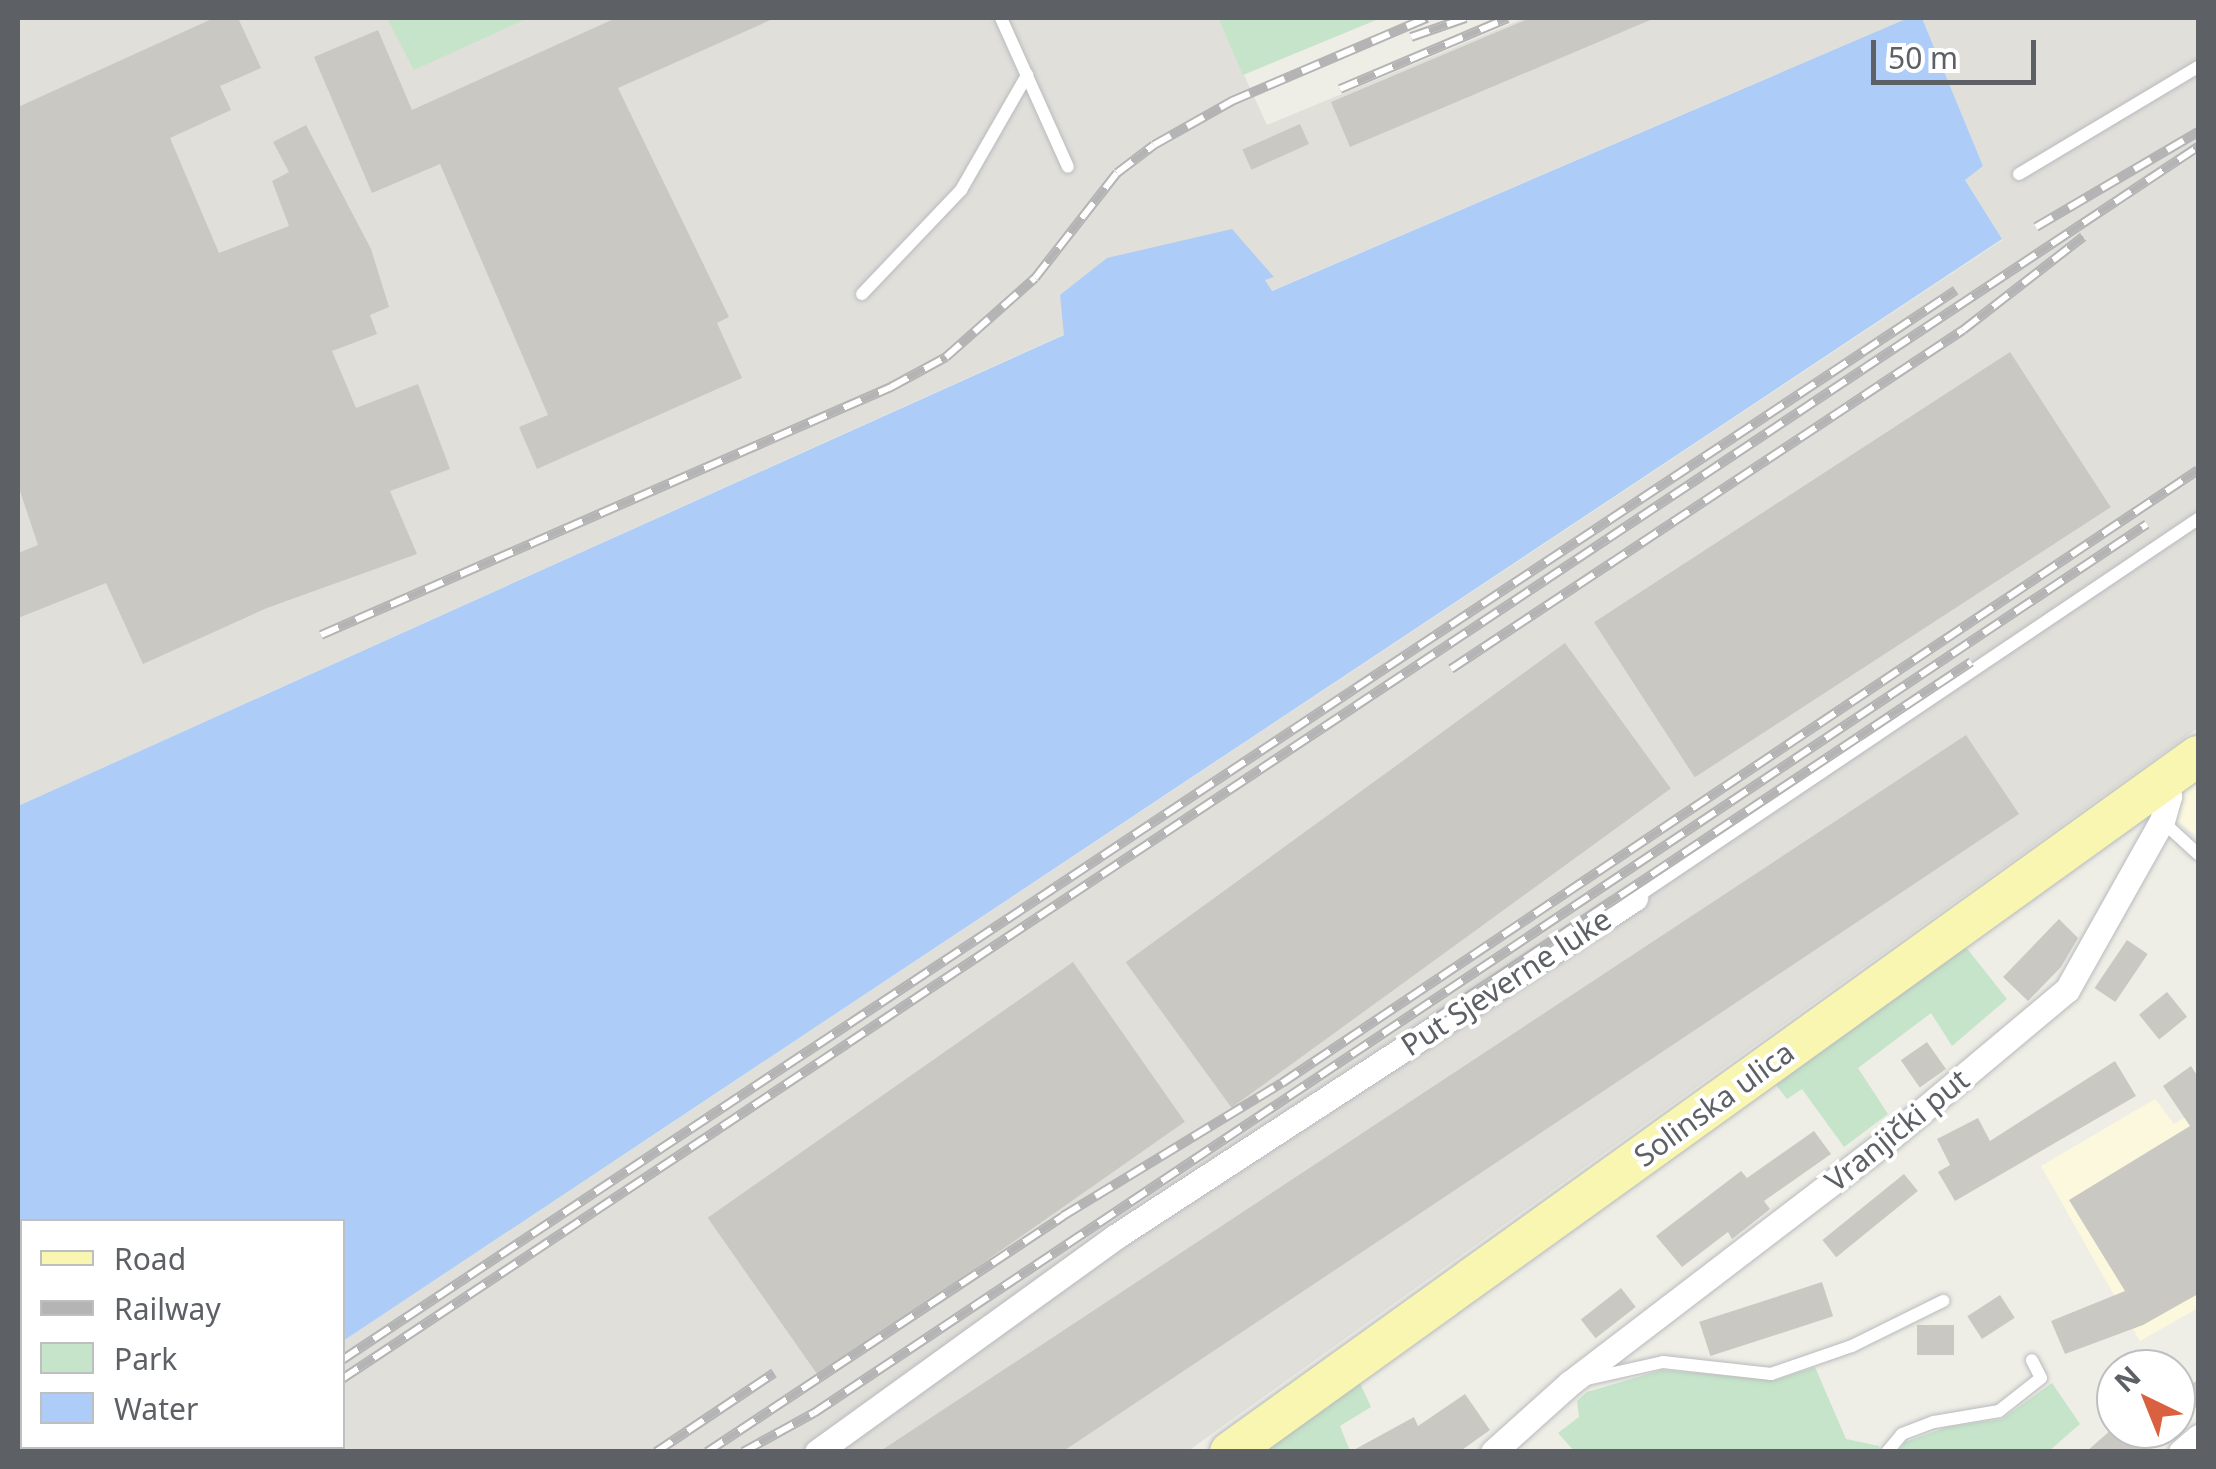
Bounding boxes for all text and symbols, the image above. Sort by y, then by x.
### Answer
scale bar [1876,20,2041,82]
text: 50 m [1888,37,1958,78]
street label: Put Sjeverne luke [1394,901,1618,1063]
street label: Solinska ulica [1627,1034,1801,1174]
street label: Vranjički put [1818,1061,1976,1199]
legend [20,1219,345,1449]
text: Road [114,1238,186,1279]
text: Railway [114,1288,221,1329]
text: Park [114,1338,177,1379]
north arrow [2096,1349,2196,1449]
text: N [2106,1357,2148,1400]
text: Water [114,1388,198,1429]

